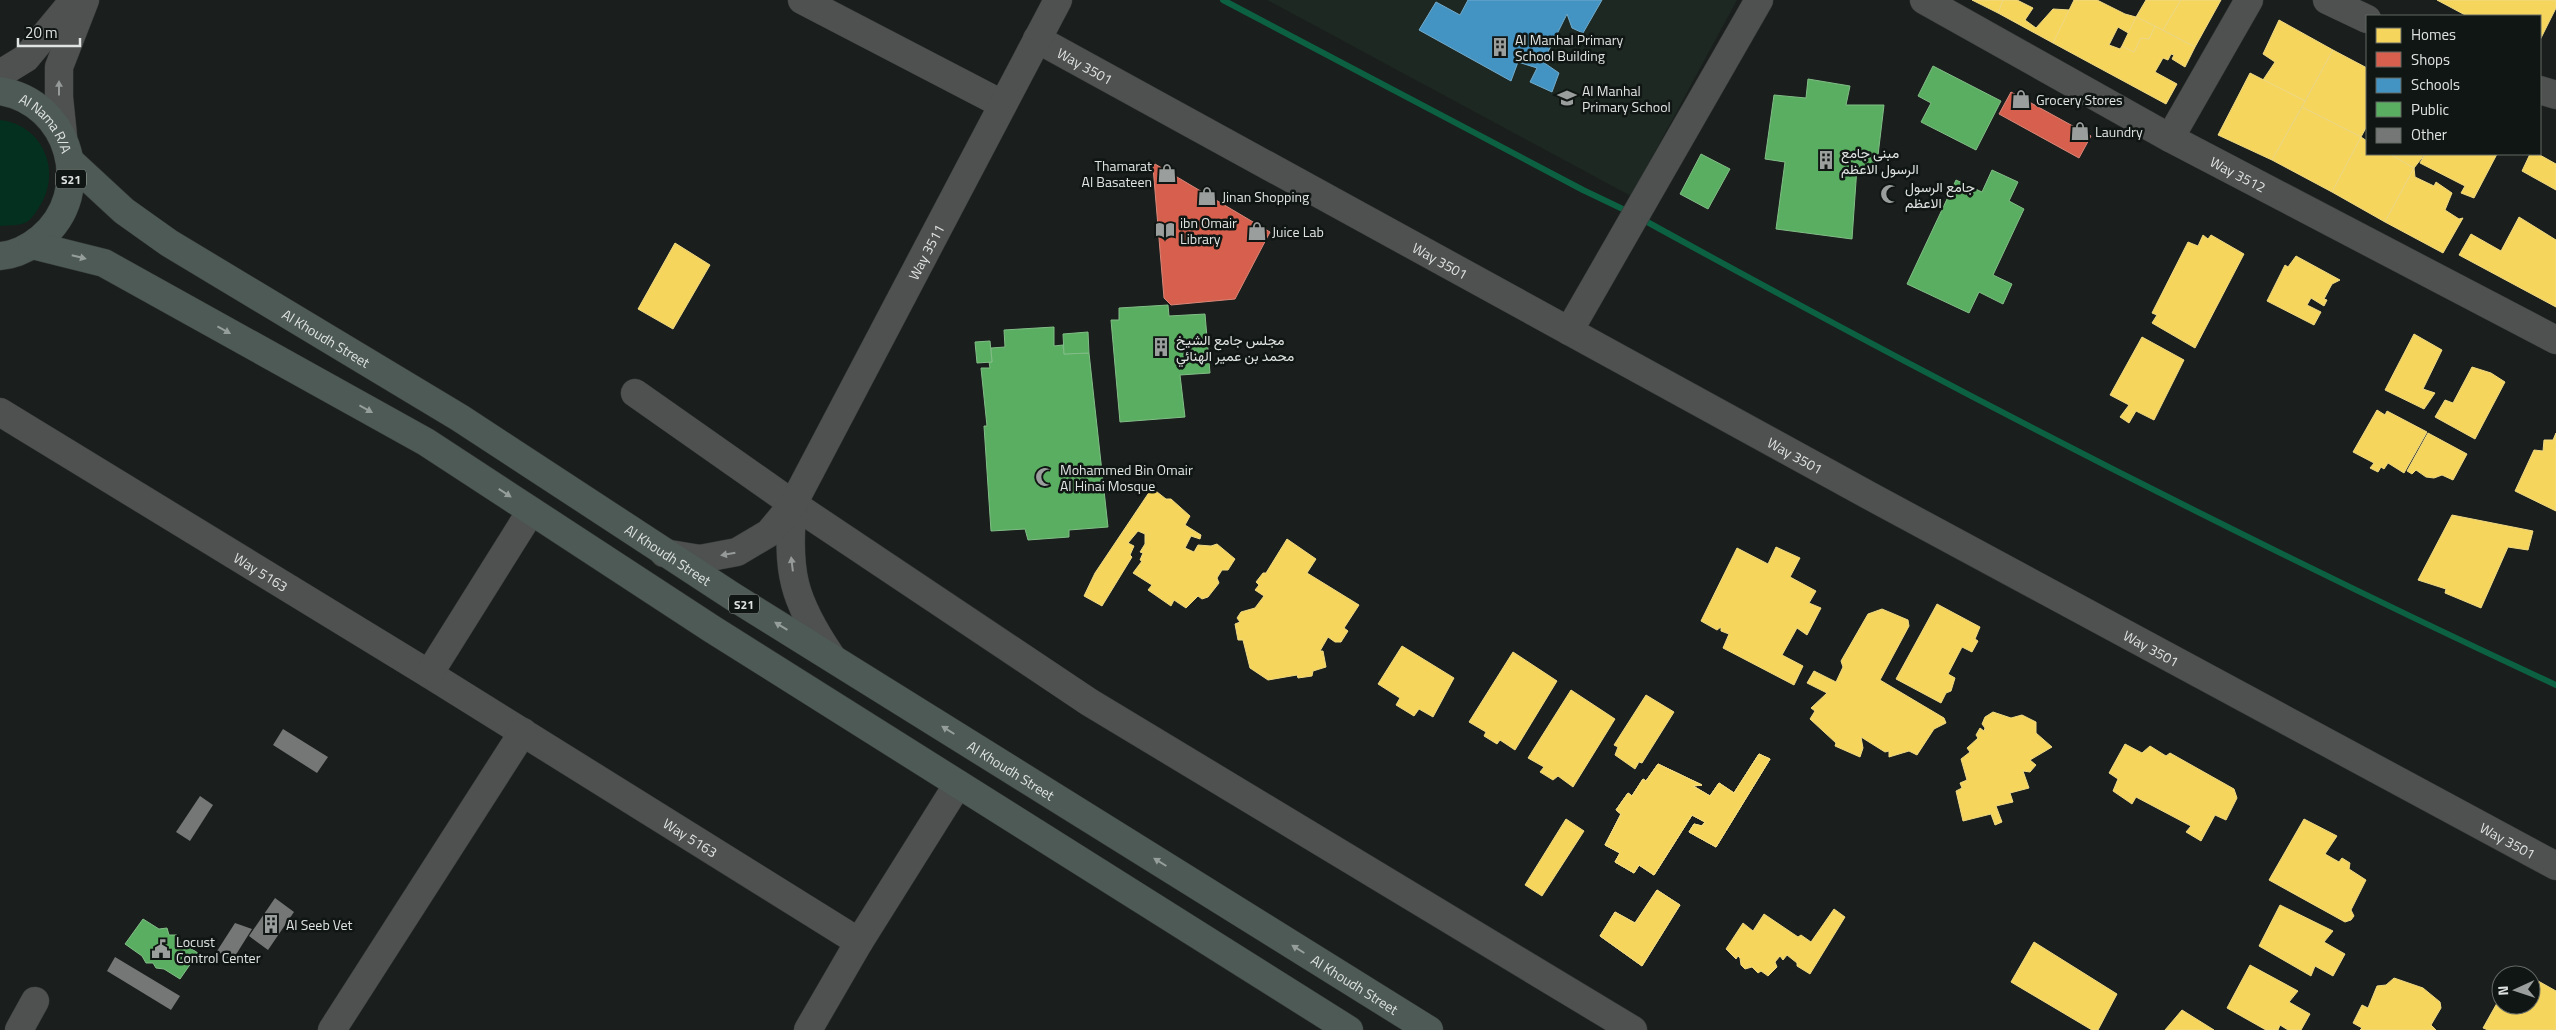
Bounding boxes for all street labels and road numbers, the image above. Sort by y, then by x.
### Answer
street label: Way 3501 [1054,42,1117,89]
street label: Al Nama R/A [16,87,78,156]
street label: Way 3512 [2207,150,2270,197]
road number: S21 [56,170,86,188]
street label: Way 3511 [902,220,949,283]
street label: Way 3501 [1409,237,1472,284]
street label: Al Khoudh Street [278,303,374,372]
street label: Way 3501 [1764,431,1827,479]
street label: Al Khoudh Street [621,518,716,590]
street label: Way 5163 [230,547,292,596]
road number: S21 [729,594,759,614]
street label: Way 3501 [2120,624,2183,671]
street label: Al Khoudh Street [964,735,1059,805]
street label: Way 5163 [659,812,722,862]
street label: Way 3501 [2476,817,2540,864]
street label: Al Khoudh Street [1307,949,1403,1019]

